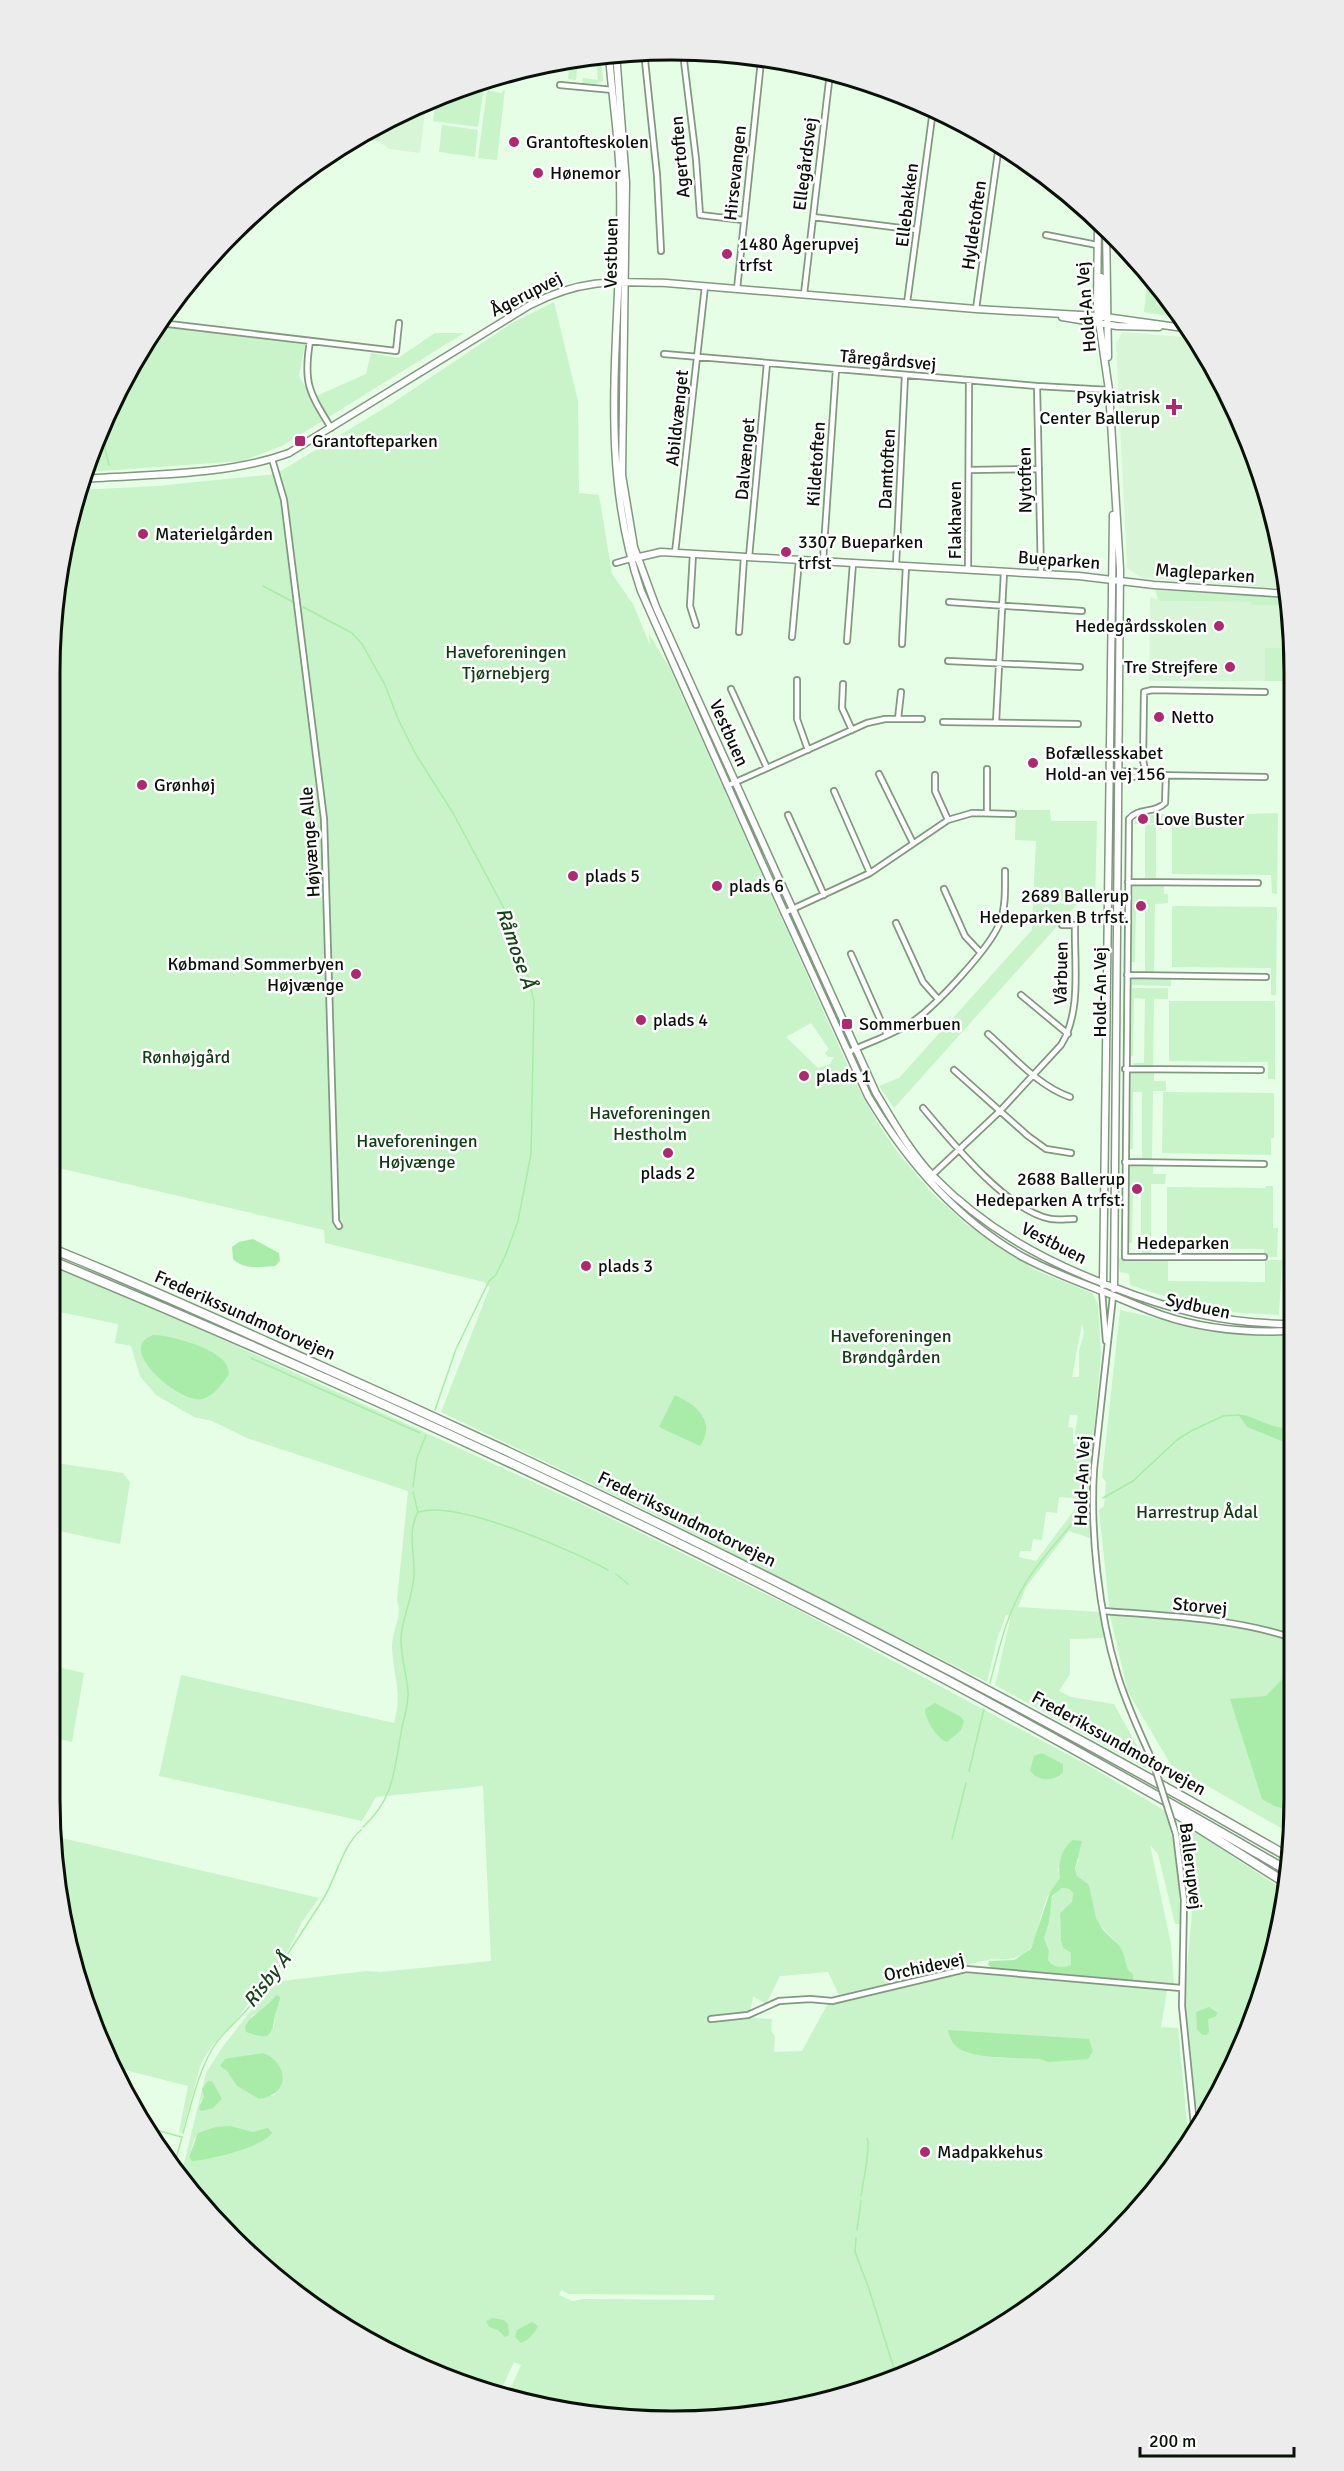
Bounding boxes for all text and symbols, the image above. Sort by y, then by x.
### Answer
street label: Agertoften [665,115,695,199]
street label: Ellegårdsvej [788,116,822,212]
street label: Hirsevangen [719,124,751,222]
place label: Grantofteskolen [526,131,649,153]
marker: Grantofteskolen [507,135,521,149]
place label: Hønemor [550,162,621,184]
street label: Ellebakken [891,162,923,248]
marker: Hønemor [531,166,545,180]
street label: Hyldetoften [957,179,991,271]
street label: Vestbuen [599,217,623,289]
place label: 1480 Ågerupvej trfst [739,233,859,276]
marker: 1480 Ågerupvej trfst [720,247,734,261]
street label: Hold-An Vej [1071,261,1101,353]
street label: Ågerupvej [487,267,565,321]
street label: Tåregårdsvej [839,345,937,375]
street label: Abildvænget [661,369,693,467]
place label: Psykiatrisk Center Ballerup [1039,386,1160,429]
marker: Psykiatrisk Center Ballerup [1165,398,1183,416]
street label: Dalvænget [730,417,760,501]
street label: Kildetoften [802,421,830,507]
street label: Damtoften [874,428,900,510]
place label: Grantofteparken [312,430,438,452]
marker: Grantofteparken [293,434,307,448]
street label: Nytoften [1013,446,1037,514]
street label: Flakhaven [944,481,966,559]
place label: Materielgården [155,523,273,545]
marker: Materielgården [136,527,150,541]
place label: 3307 Bueparken trfst [798,531,923,574]
marker: 3307 Bueparken trfst [779,545,793,559]
street label: Bueparken [1017,546,1101,574]
street label: Magleparken [1154,559,1256,587]
place label: Hedegårdsskolen [1075,615,1207,637]
marker: Hedegårdsskolen [1212,619,1226,633]
park label: Haveforeningen Tjørnebjerg [445,641,567,684]
place label: Tre Strejfere [1124,656,1218,678]
marker: Tre Strejfere [1223,660,1237,674]
street label: Vestbuen [705,696,753,770]
place label: Netto [1171,706,1214,728]
marker: Netto [1152,710,1166,724]
place label: Bofællesskabet Hold-an vej 156 [1045,742,1166,785]
marker: Bofællesskabet Hold-an vej 156 [1026,756,1040,770]
place label: Grønhøj [154,774,215,796]
marker: Grønhøj [135,778,149,792]
street label: Højvænge Alle [295,786,325,898]
place label: Love Buster [1155,808,1245,830]
marker: Love Buster [1136,812,1150,826]
place label: plads 5 [585,865,640,887]
marker: plads 5 [566,869,580,883]
place label: plads 6 [729,875,784,897]
marker: plads 6 [710,879,724,893]
place label: 2689 Ballerup Hedeparken B trfst. [979,885,1129,928]
marker: 2689 Ballerup Hedeparken B trfst. [1134,899,1148,913]
water label: Råmose Å [491,904,542,992]
street label: Vårbuen [1049,941,1073,1005]
street label: Hold-An Vej [1089,947,1111,1037]
place label: Købmand Sommerbyen Højvænge [168,953,344,996]
marker: Købmand Sommerbyen Højvænge [349,967,363,981]
place label: plads 4 [653,1009,708,1031]
marker: plads 4 [634,1013,648,1027]
place label: Sommerbuen [859,1013,961,1035]
marker: Sommerbuen [840,1017,854,1031]
park label: Rønhøjgård [142,1046,230,1068]
place label: plads 1 [816,1065,871,1087]
marker: plads 1 [797,1069,811,1083]
park label: Haveforeningen Hestholm [589,1102,711,1145]
park label: Haveforeningen Højvænge [356,1130,478,1173]
marker: plads 2 [661,1146,675,1160]
place label: plads 2 [640,1162,696,1184]
place label: 2688 Ballerup Hedeparken A trfst. [975,1168,1125,1211]
marker: 2688 Ballerup Hedeparken A trfst. [1130,1182,1144,1196]
street label: Vestbuen [1017,1217,1091,1269]
street label: Hedeparken [1137,1232,1229,1254]
place label: plads 3 [598,1255,653,1277]
marker: plads 3 [579,1259,593,1273]
street label: Frederikssundmotorvejen [151,1265,339,1365]
street label: Sydbuen [1164,1288,1232,1324]
park label: Haveforeningen Brøndgården [830,1325,952,1368]
street label: Hold-An Vej [1069,1435,1095,1527]
street label: Frederikssundmotorvejen [594,1466,780,1572]
park label: Harrestrup Ådal [1136,1501,1258,1523]
street label: Storvej [1172,1593,1228,1619]
street label: Frederikssundmotorvejen [1028,1686,1210,1800]
street label: Ballerupvej [1175,1821,1207,1911]
water label: Risby Å [238,1947,297,2012]
street label: Orchidevej [882,1948,966,1986]
place label: Madpakkehus [937,2141,1043,2163]
marker: Madpakkehus [918,2145,932,2159]
scale bar [1140,2420,1294,2458]
text: 200 m [1149,2430,1196,2452]

